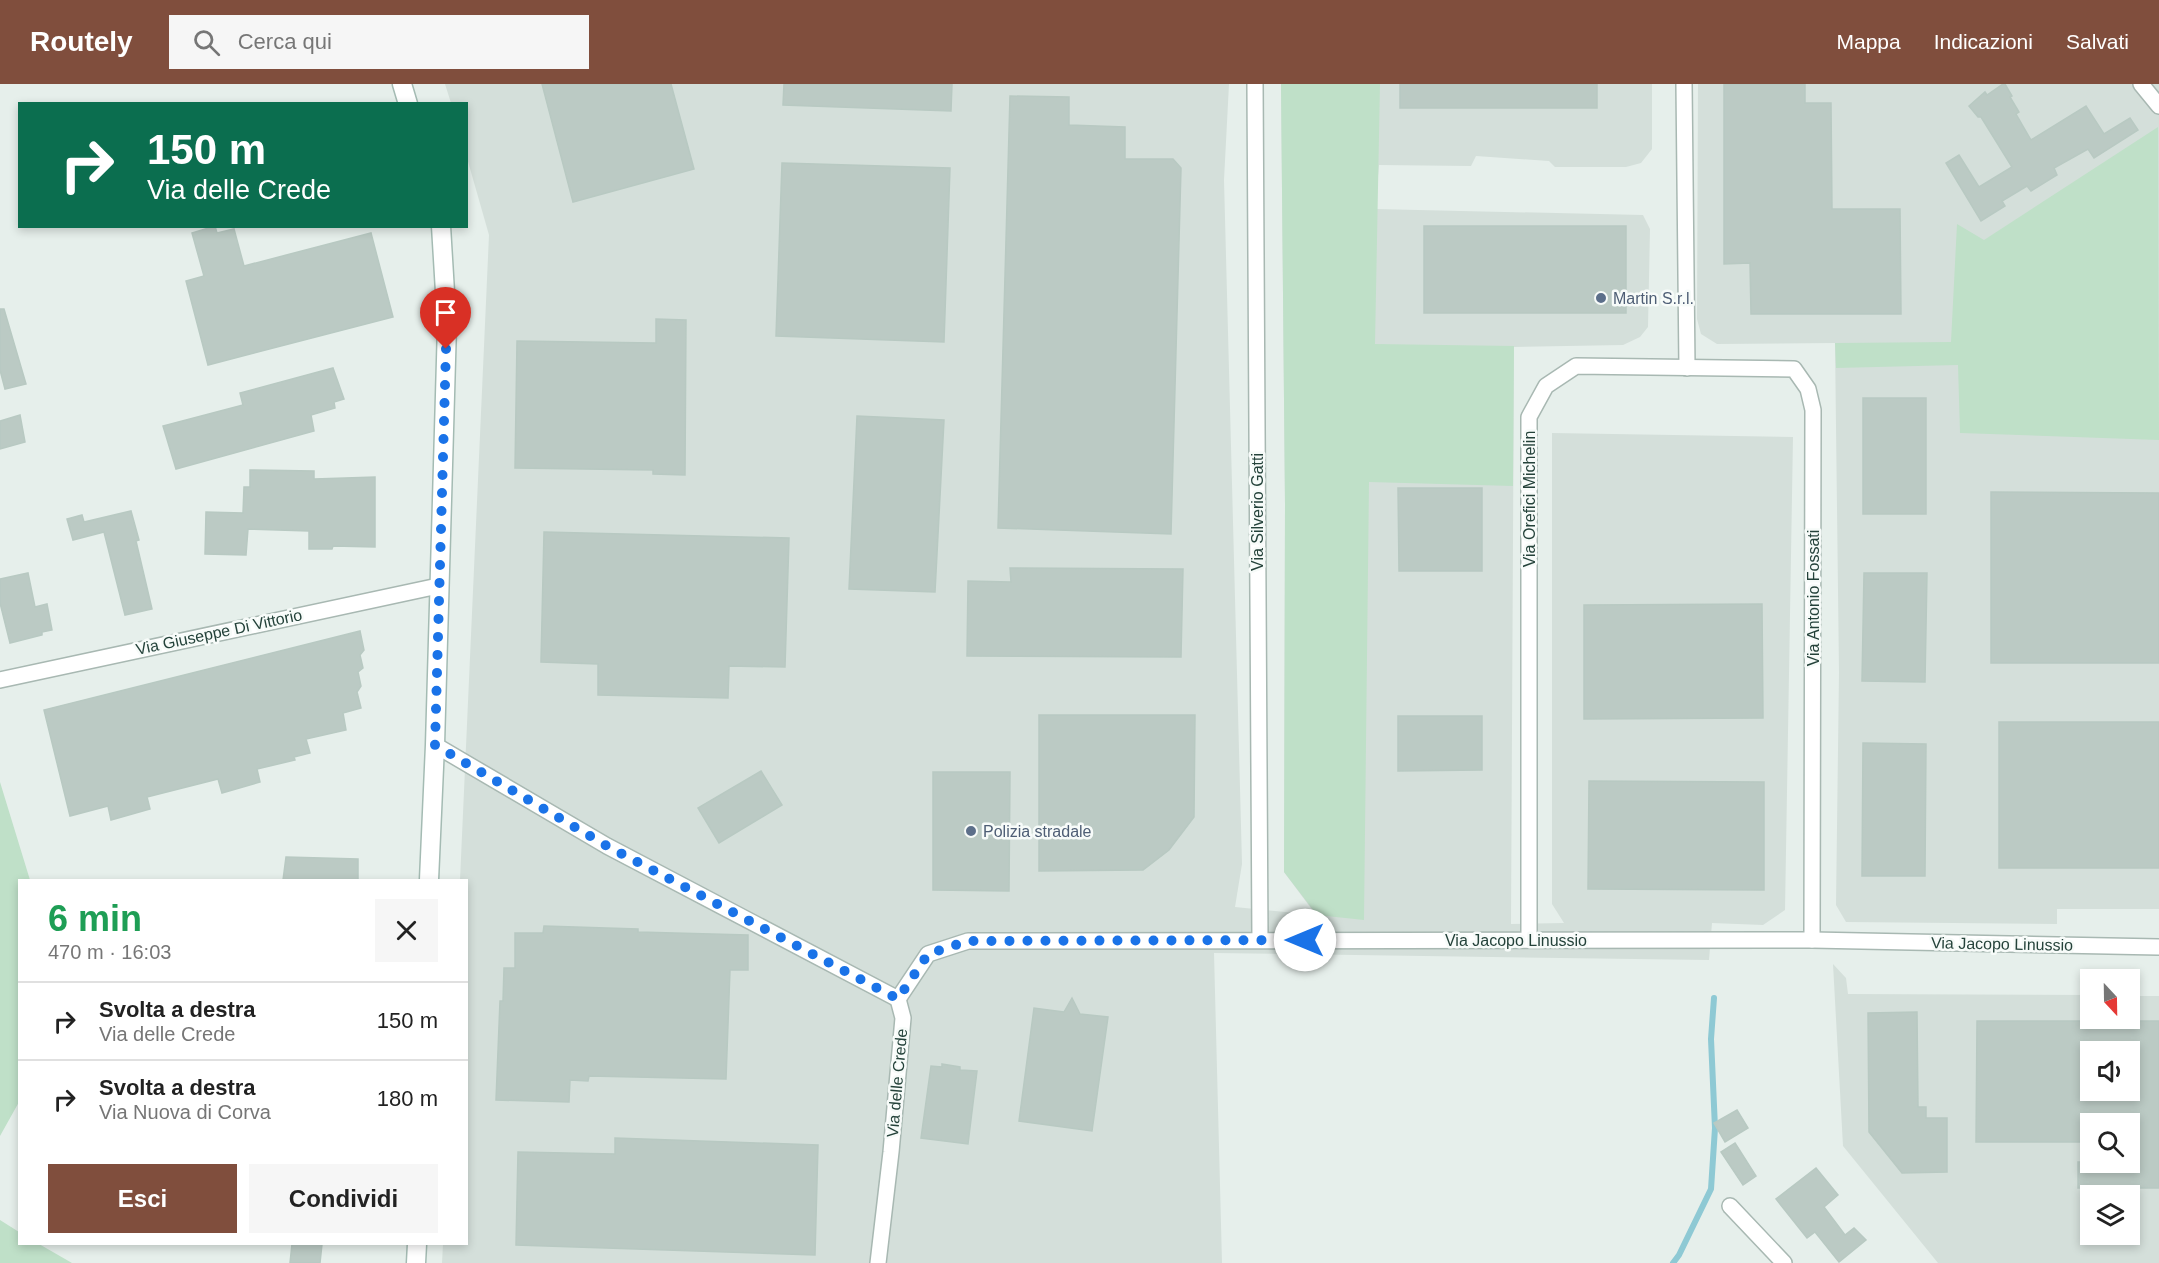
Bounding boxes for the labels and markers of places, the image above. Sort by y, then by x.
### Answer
pin [420,287,471,349]
place label: Martin S.r.l. [1613,290,1694,307]
marker: Martin S.r.l. [1594,291,1608,305]
place label: Polizia stradale [983,823,1092,840]
marker: Polizia stradale [964,824,978,838]

